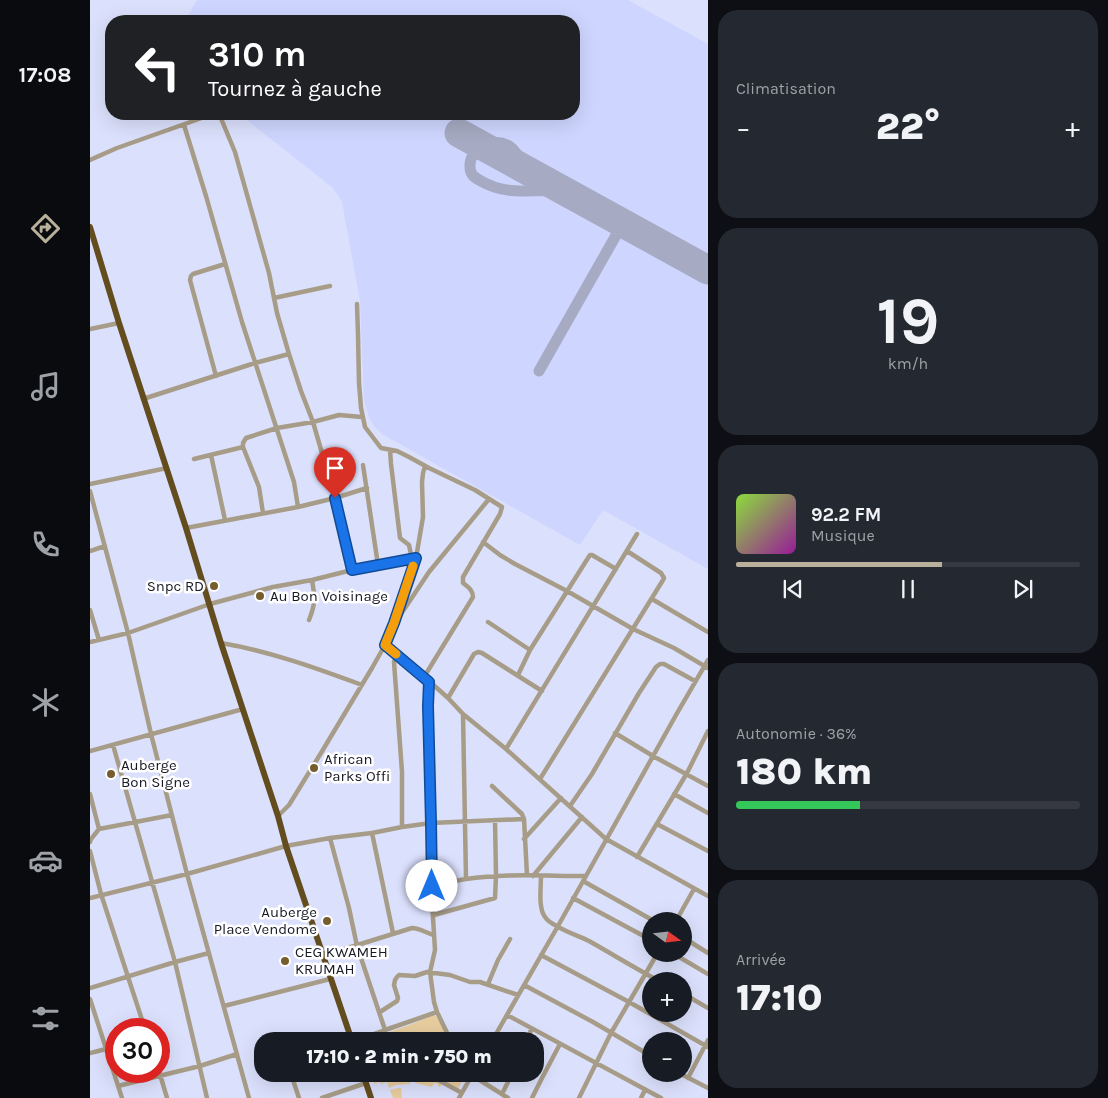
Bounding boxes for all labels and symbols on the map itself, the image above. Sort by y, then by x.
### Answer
pin [314,447,356,498]
place label: Snpc RD [147,577,204,595]
marker: Snpc RD [208,580,220,592]
place label: Au Bon Voisinage [270,587,388,605]
marker: Au Bon Voisinage [254,590,266,602]
place label: African Parks Offi [324,750,390,785]
place label: Auberge Bon Signe [121,756,190,791]
marker: African Parks Offi [308,762,320,774]
marker: Auberge Bon Signe [105,768,117,780]
position arrow [405,859,457,911]
place label: Auberge Place Vendome [214,903,317,938]
north arrow [642,912,692,962]
marker: Auberge Place Vendome [321,915,333,927]
place label: CEG KWAMEH KRUMAH [295,943,388,978]
marker: CEG KWAMEH KRUMAH [279,955,291,967]
speed limit sign: 30 [105,1018,170,1083]

